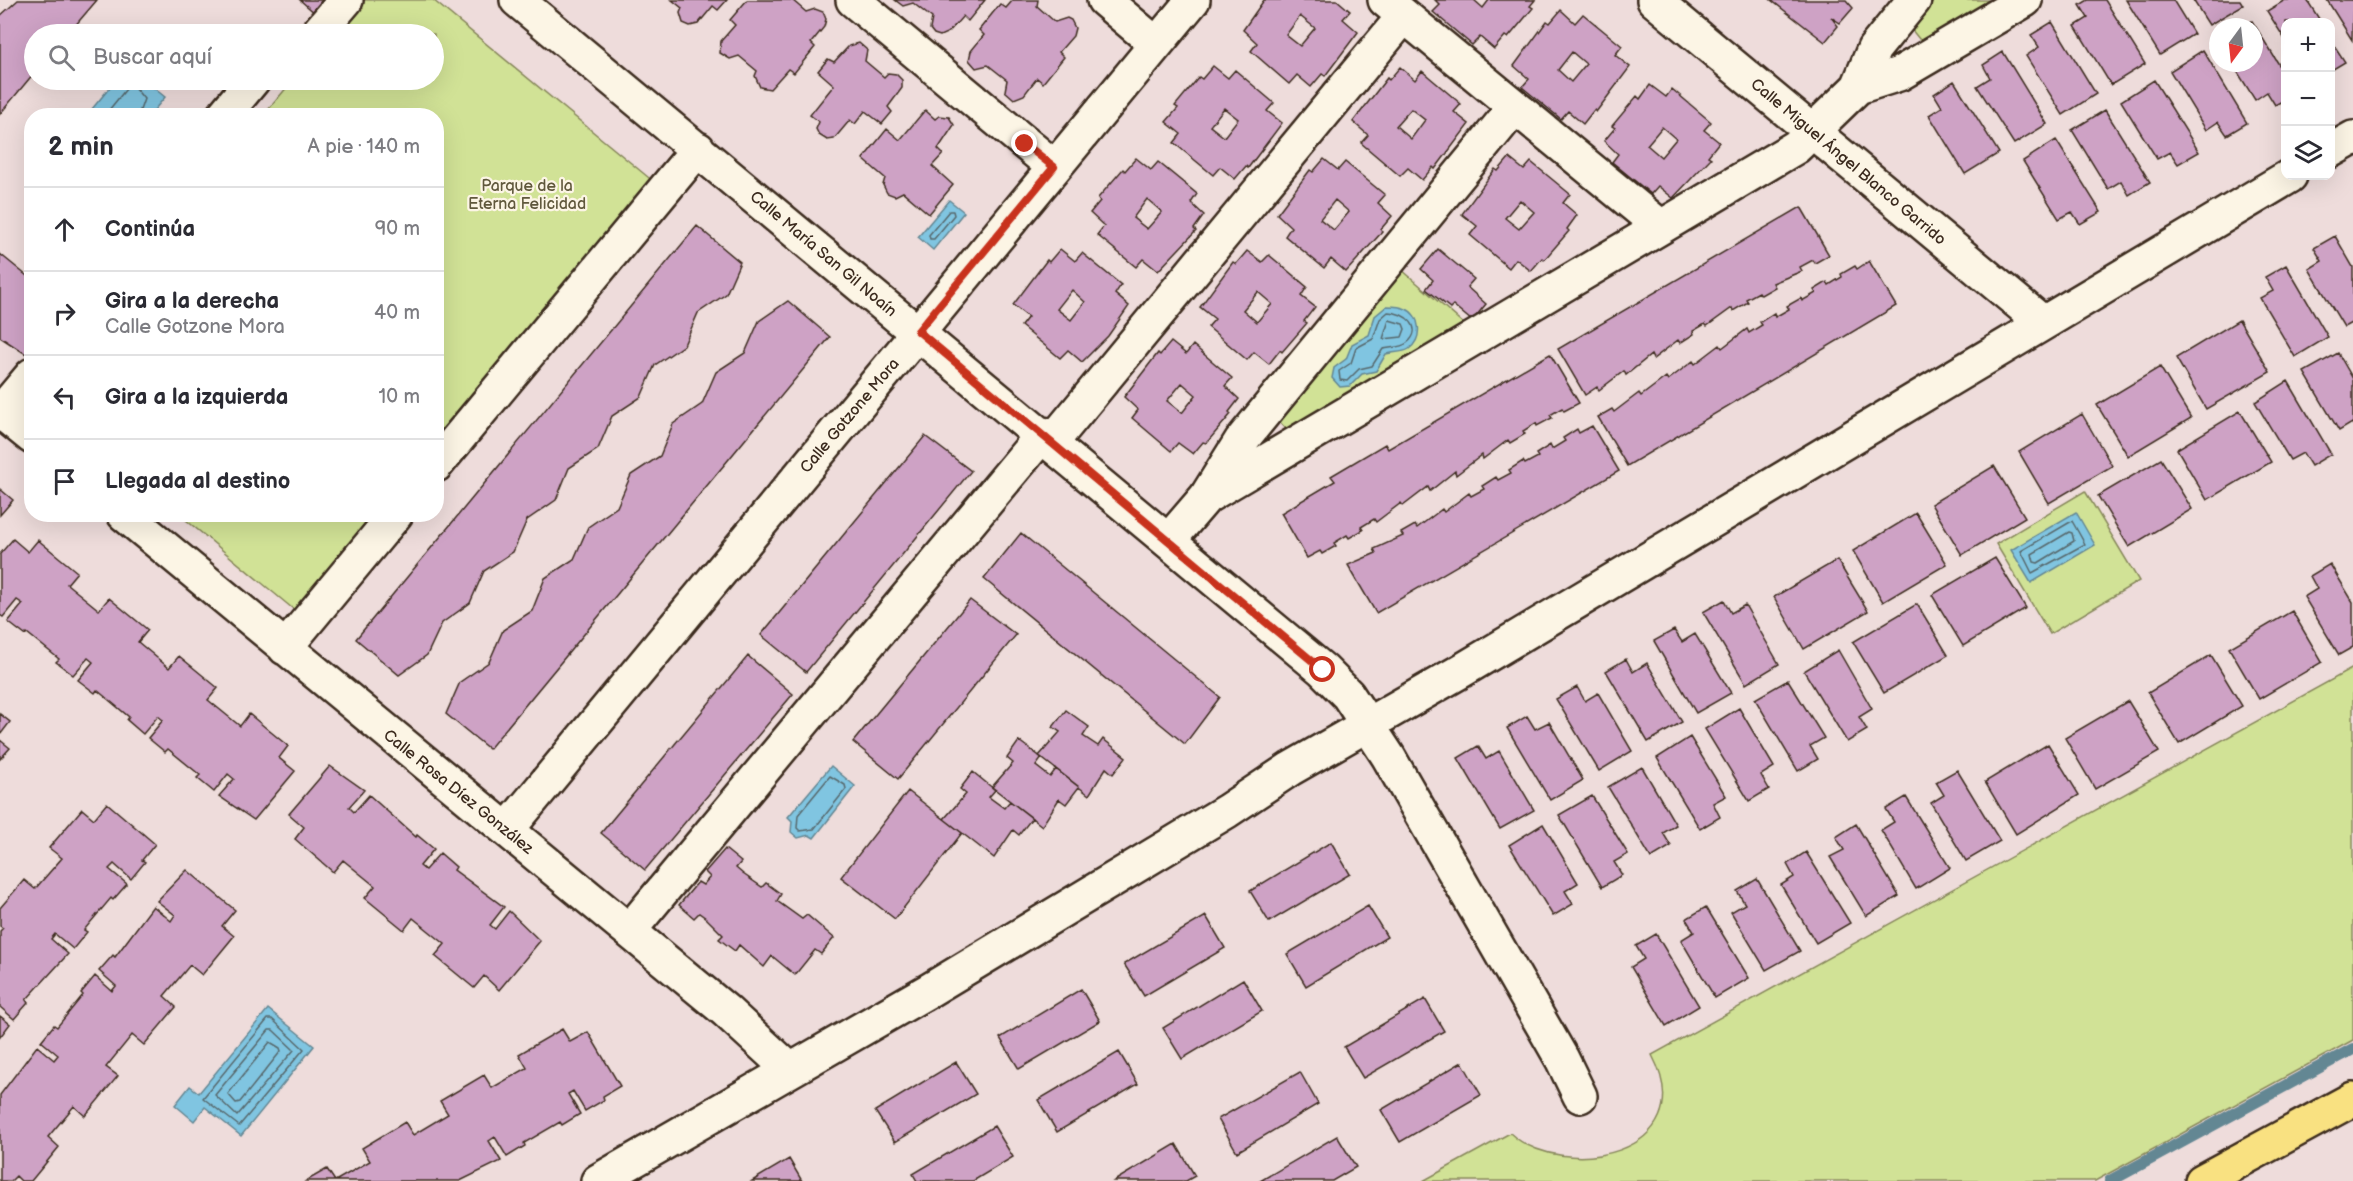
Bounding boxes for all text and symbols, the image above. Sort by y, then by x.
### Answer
north arrow [2209,18,2263,72]
map controls [2281,18,2335,180]
button: + [2281,18,2335,72]
search box [24,24,444,90]
icon: search [45,41,78,74]
text: Buscar aquí [93,44,212,71]
button: − [2281,72,2335,126]
street label: Calle Miguel Ángel Blanco Garrido [1747,73,1951,249]
button: layers [2281,126,2335,180]
route end [1011,130,1037,156]
text: 2 min [48,132,114,163]
text: A pie · 140 m [308,135,420,159]
park label: Parque de la Eterna Felicidad [468,177,586,214]
street label: Calle María San Gil Noaín [746,187,900,321]
icon: ahead [48,213,81,246]
text: Continúa [105,216,195,243]
text: 90 m [375,217,420,241]
text: Gira a la derecha [105,288,279,315]
icon: right [48,297,81,330]
text: 40 m [374,301,420,325]
text: Calle Gotzone Mora [105,315,285,339]
street label: Calle Gotzone Mora [797,355,904,477]
icon: left [48,381,81,414]
text: Gira a la izquierda [105,384,289,411]
text: 10 m [379,385,420,409]
icon: arrive [48,465,81,498]
text: Llegada al destino [105,468,290,495]
route start [1309,656,1335,682]
street label: Calle Rosa Díez González [379,726,537,859]

